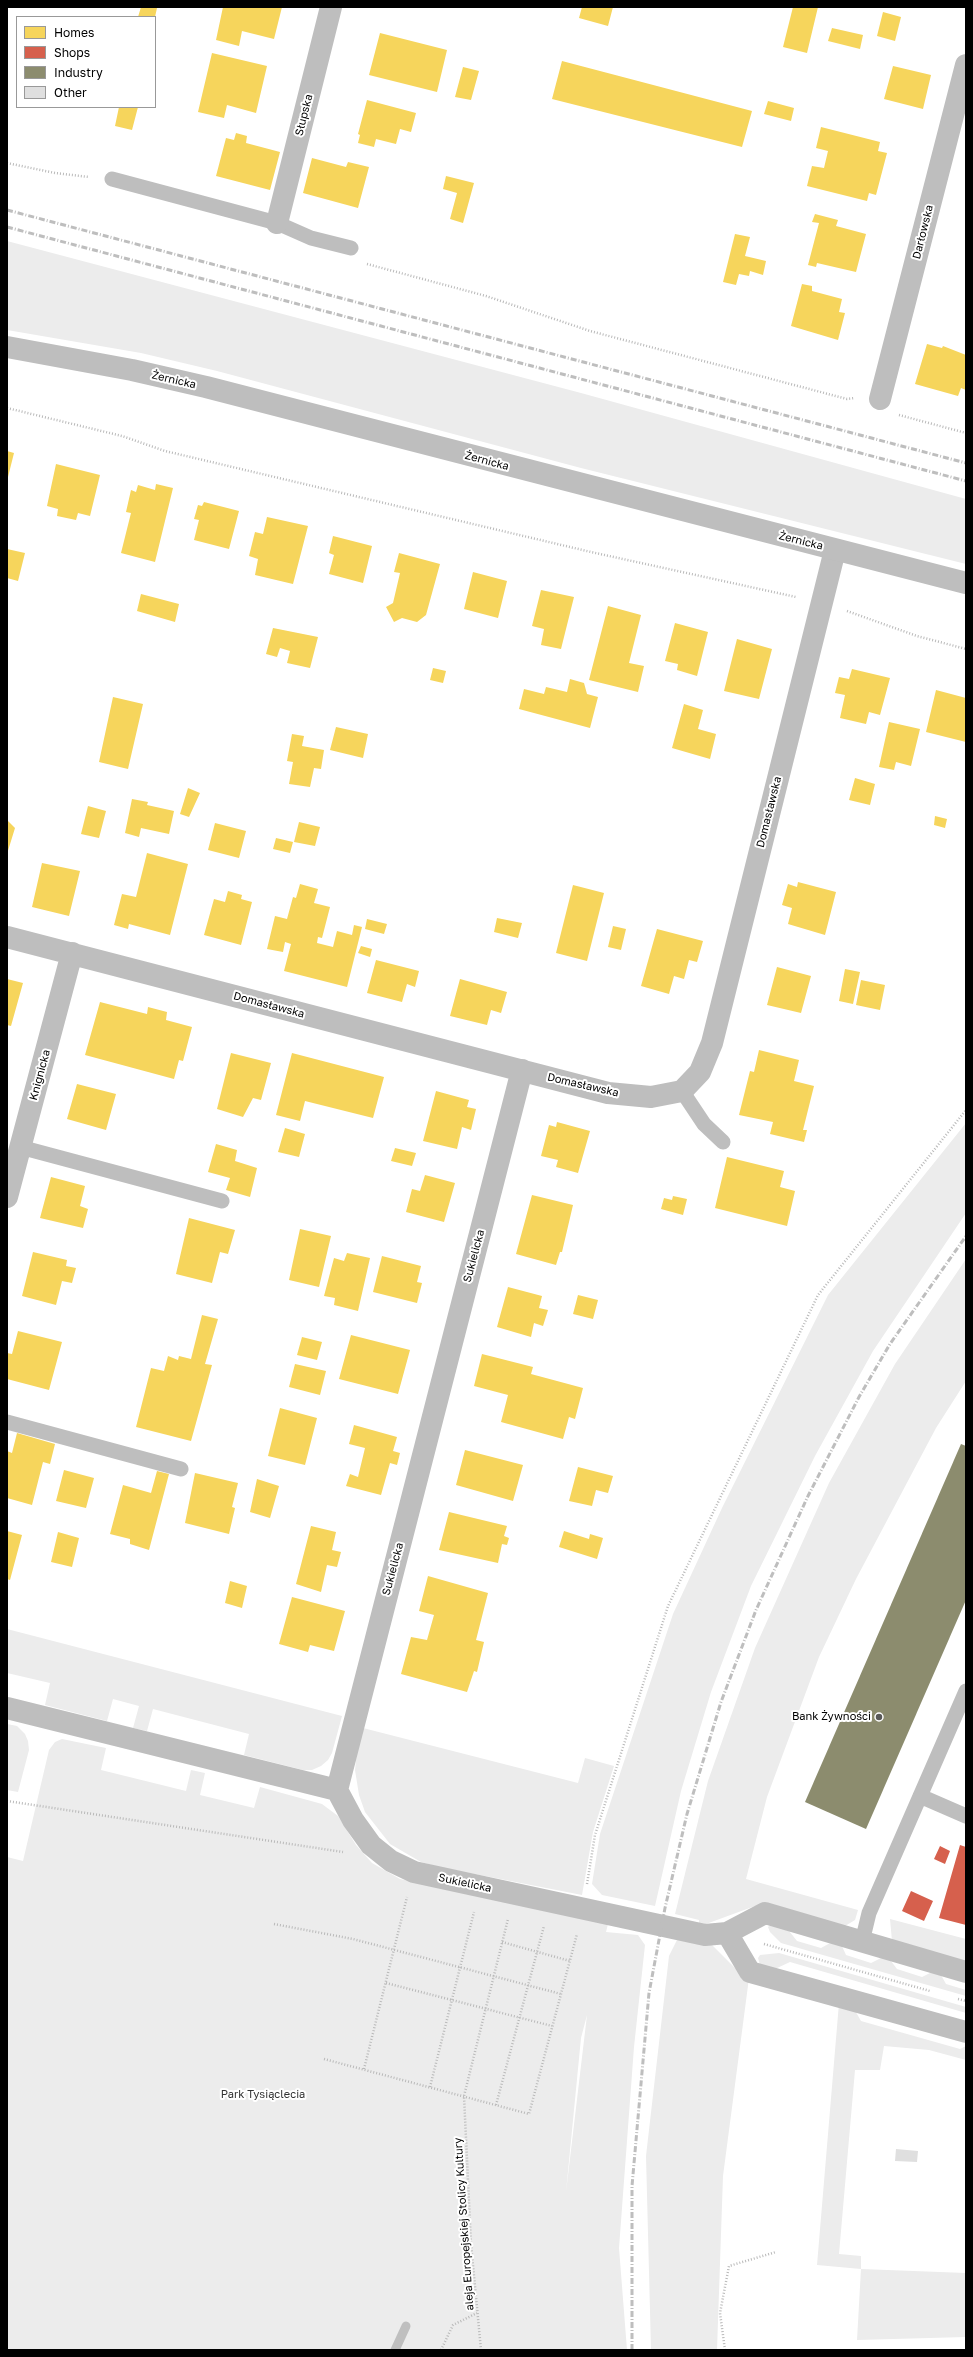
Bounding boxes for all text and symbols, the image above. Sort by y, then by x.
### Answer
legend [16,16,156,108]
text: Homes [54,25,94,40]
text: Shops [54,45,90,60]
text: Industry [54,65,103,80]
text: Other [54,85,87,100]
street label: Słupska [292,93,316,137]
street label: Darłowska [910,203,936,261]
street label: Żernicka [151,368,197,392]
street label: Żernicka [464,449,510,473]
street label: Żernicka [778,529,824,553]
street label: Domasławska [754,775,784,849]
street label: Domasławska [232,989,306,1021]
street label: Knignicka [27,1048,53,1102]
street label: Domasławska [546,1070,620,1100]
street label: Sukielicka [461,1228,487,1284]
street label: Sukielicka [380,1541,406,1597]
place label: Bank Żywności [792,1710,871,1724]
marker: Bank Żywności [874,1712,884,1722]
street label: Sukielicka [437,1871,493,1895]
park label: Park Tysiąclecia [221,2088,305,2102]
street label: aleja Europejskiej Stolicy Kultury [451,2137,477,2311]

